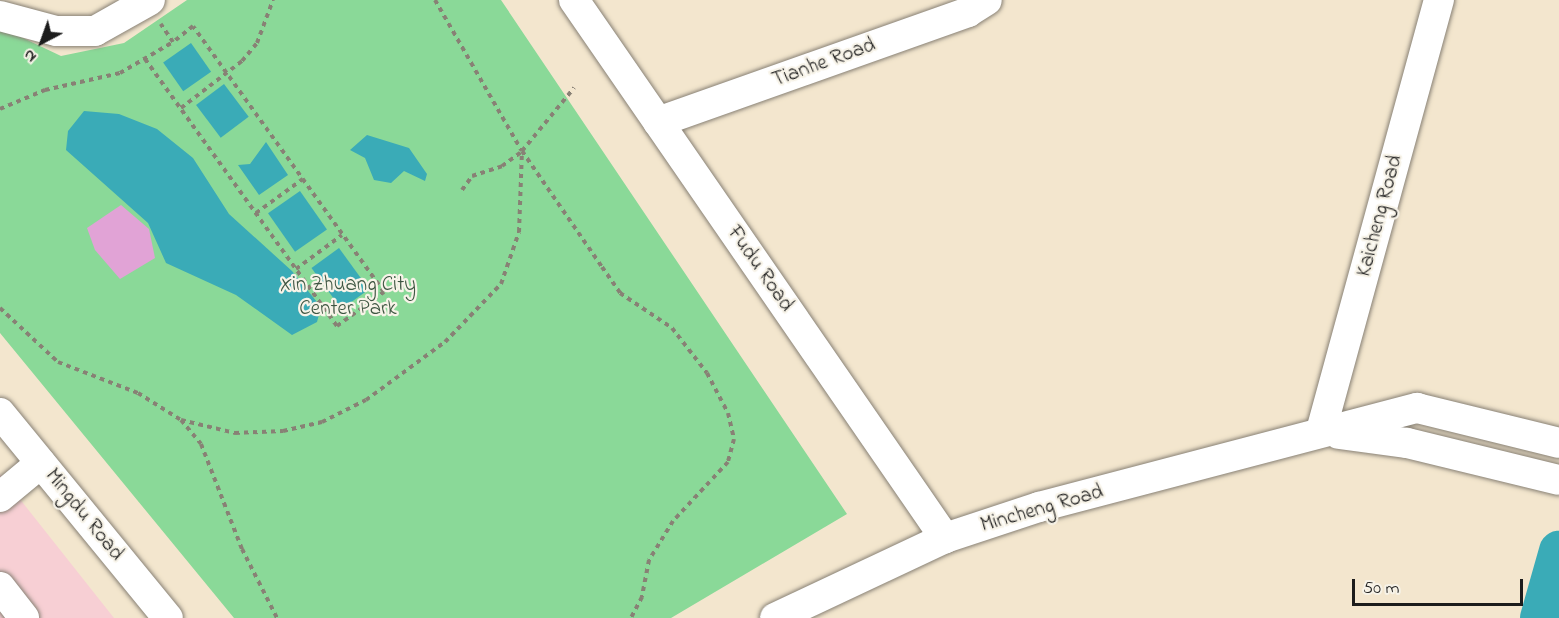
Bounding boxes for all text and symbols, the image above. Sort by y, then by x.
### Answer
north arrow [12,12,72,72]
street label: Tianhe Road [769,33,879,93]
text: N [18,43,42,68]
street label: Kaicheng Road [1352,152,1408,280]
street label: Fudu Road [721,221,799,317]
park label: Xin Zhuang City Center Park [280,272,416,322]
street label: Mingdu Road [39,464,129,566]
street label: Mincheng Road [978,479,1106,539]
scale bar [1355,567,1526,605]
text: 50 m [1363,576,1400,602]

